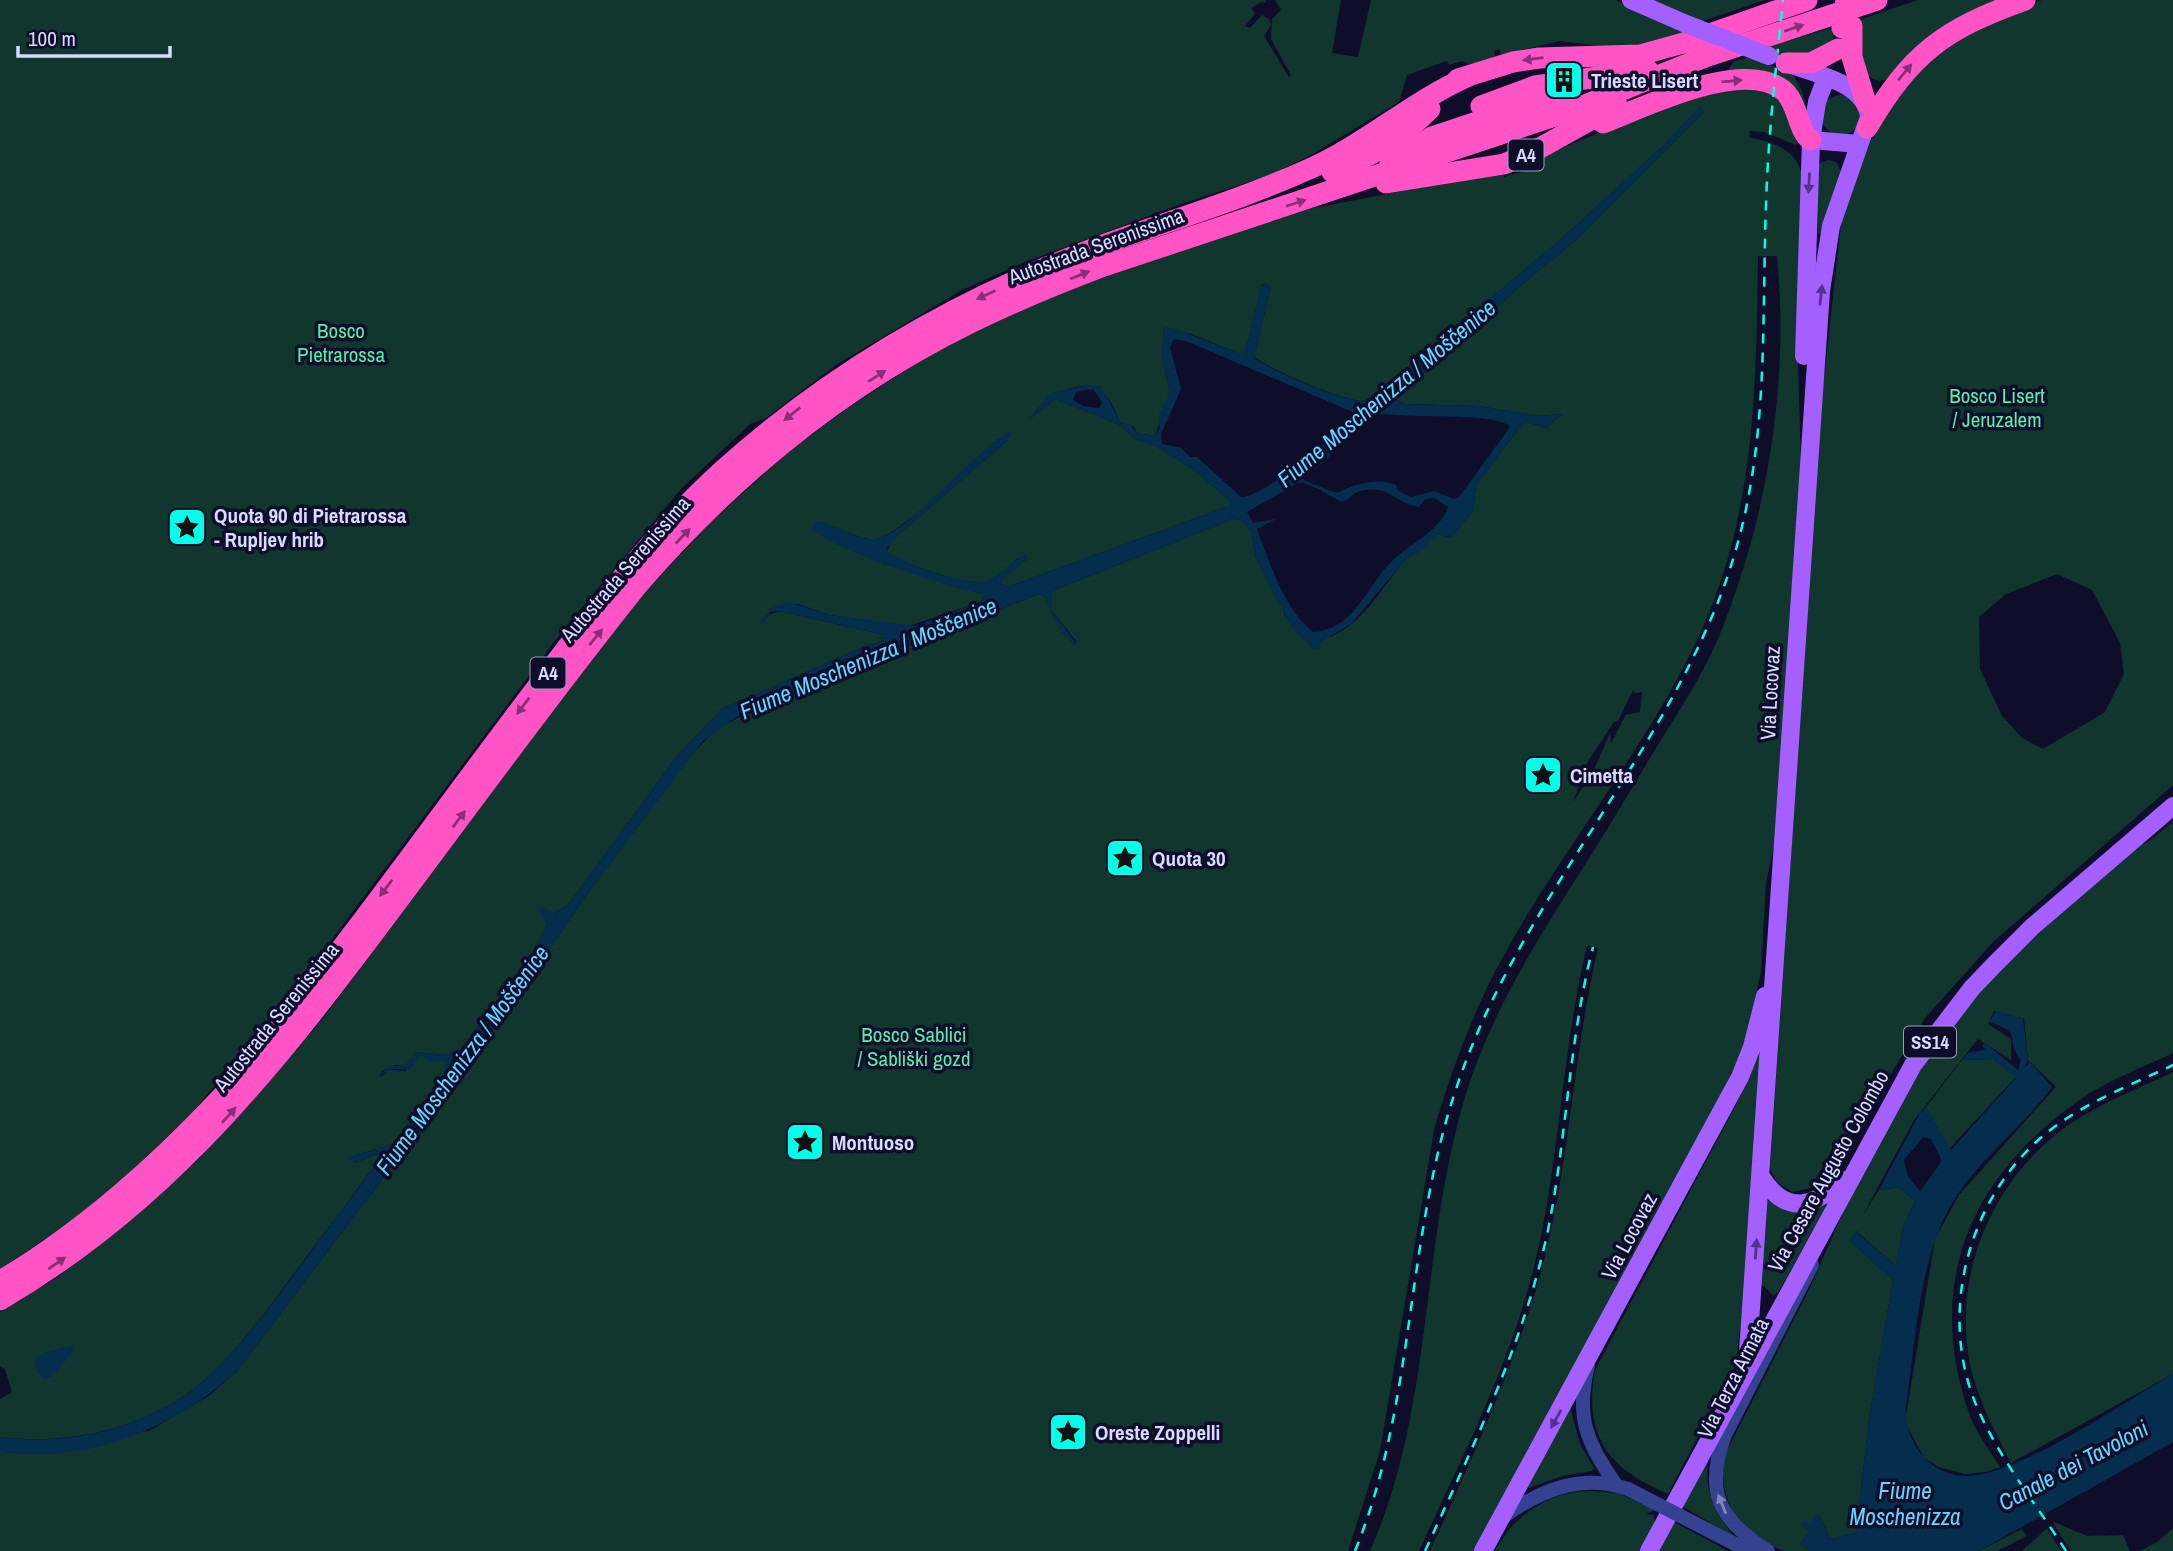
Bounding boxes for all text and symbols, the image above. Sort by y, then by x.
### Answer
scale bar [18,14,170,58]
one-way arrow [1783,22,1804,33]
text: 100 m [28,24,76,53]
one-way arrow [1522,53,1544,64]
building icon: Trieste Lisert [1543,59,1585,101]
one-way arrow [1897,63,1912,80]
place label: Trieste Lisert [1591,66,1698,95]
one-way arrow [1722,75,1744,86]
road number: A4 [1508,140,1544,170]
one-way arrow [1803,172,1814,194]
one-way arrow [1285,197,1306,207]
street label: Autostrada Serenissima [1003,201,1188,292]
one-way arrow [1070,269,1091,280]
one-way arrow [1815,284,1826,306]
one-way arrow [976,289,996,301]
water label: Fiume Moschenizza / Moščenice [1270,292,1502,494]
park label: Bosco Pietrarossa [297,316,385,369]
one-way arrow [867,370,887,383]
park label: Bosco Lisert / Jeruzalem [1949,381,2045,434]
one-way arrow [783,406,801,420]
street label: Autostrada Serenissima [553,489,697,649]
place label: Quota 90 di Pietrarossa - Rupljev hrib [214,501,407,554]
place icon: Quota 90 di Pietrarossa - Rupljev hrib [166,506,208,548]
one-way arrow [674,527,691,544]
water label: Fiume Moschenizza / Moščenice [735,590,1001,726]
one-way arrow [588,629,603,646]
street label: Via Locovaz [1753,645,1787,741]
road number: A4 [530,658,566,688]
one-way arrow [516,697,530,715]
place icon: Cimetta [1522,754,1564,796]
place label: Cimetta [1570,761,1634,790]
one-way arrow [452,810,466,828]
place icon: Quota 30 [1104,837,1146,879]
place label: Quota 30 [1152,844,1226,873]
one-way arrow [379,878,393,897]
street label: Autostrada Serenissima [206,936,346,1099]
water label: Fiume Moschenizza / Moščenice [368,939,556,1181]
park label: Bosco Sablici / Sabliški gozd [858,1020,970,1073]
road number: SS14 [1904,1026,1956,1058]
street label: Via Cesare Augusto Colombo [1760,1065,1896,1277]
one-way arrow [221,1106,237,1124]
place icon: Montuoso [784,1121,826,1163]
place label: Montuoso [832,1128,914,1157]
street label: Via Locovaz [1594,1187,1664,1285]
one-way arrow [1751,1238,1762,1260]
one-way arrow [48,1256,66,1270]
street label: Via Terza Armata [1690,1312,1776,1443]
one-way arrow [1550,1409,1562,1428]
place icon: Oreste Zoppelli [1047,1411,1089,1453]
water label: Canale dei Tavoloni [1993,1412,2154,1518]
place label: Oreste Zoppelli [1095,1418,1220,1447]
water label: Fiume Moschenizza [1849,1475,1961,1532]
one-way arrow [1716,1493,1727,1514]

